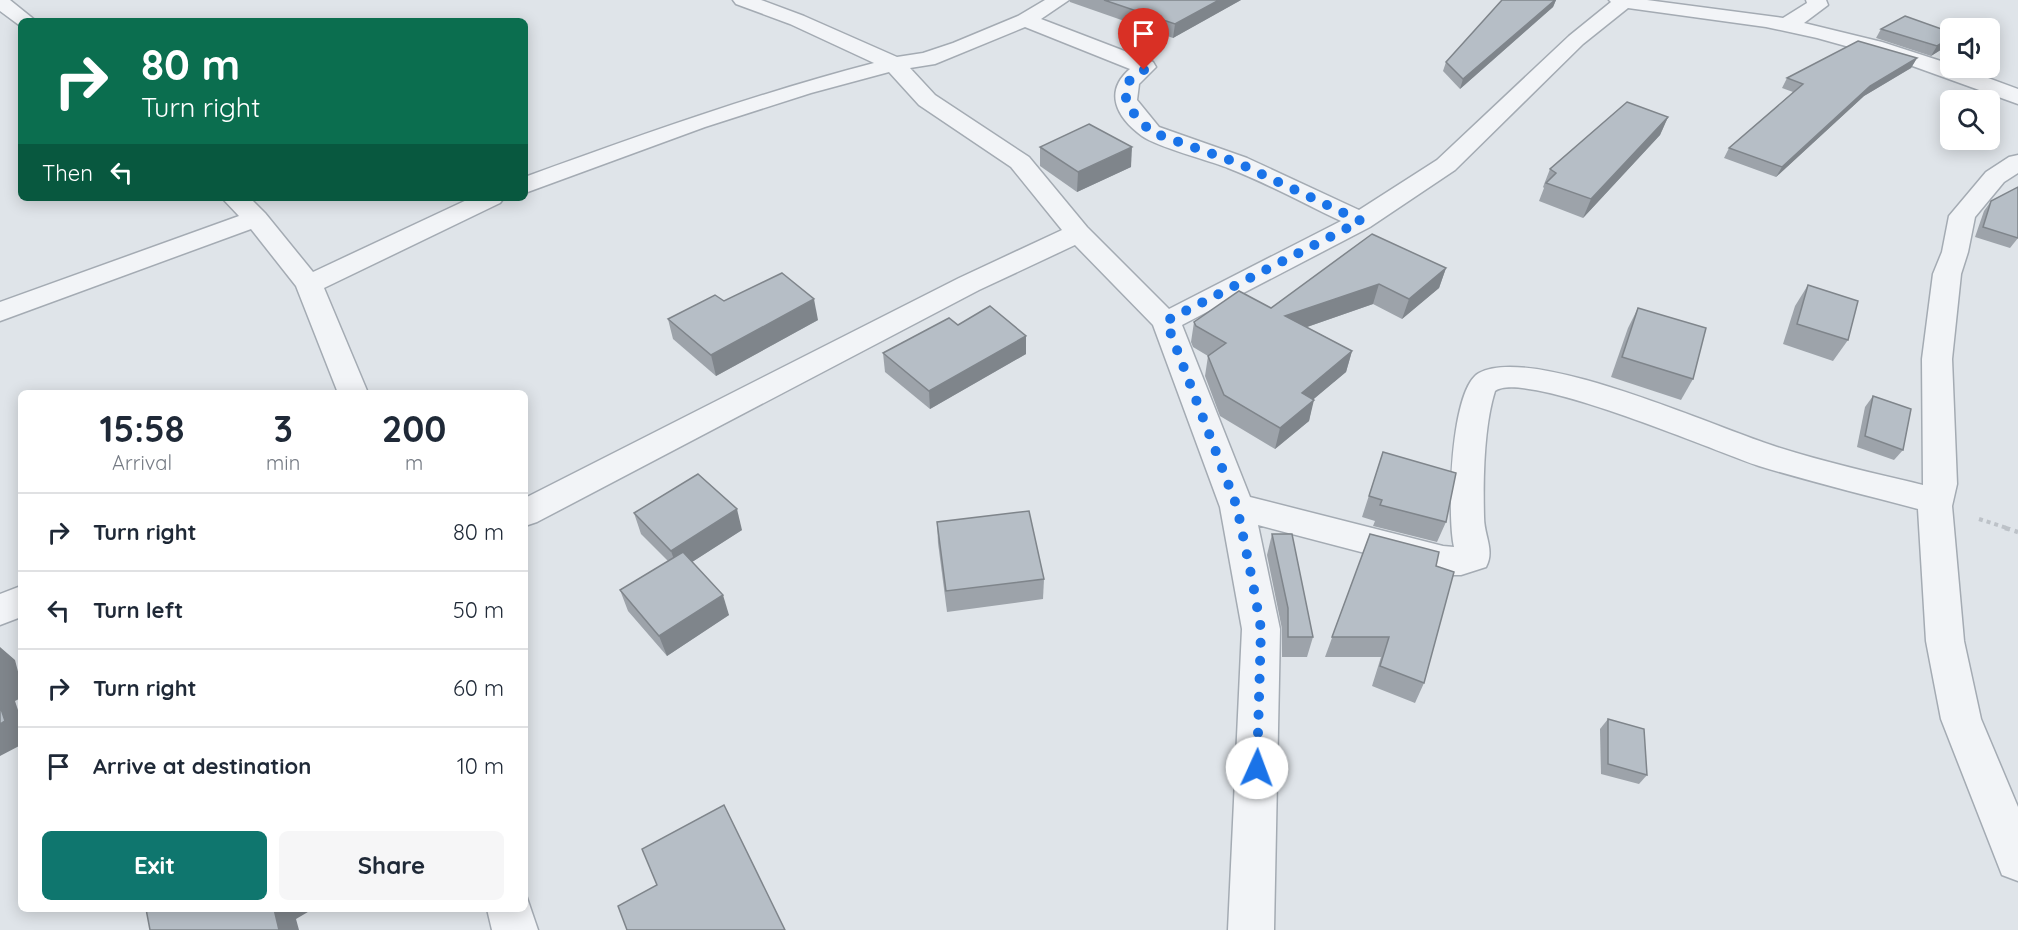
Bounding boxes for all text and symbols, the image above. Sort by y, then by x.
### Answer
pin [1118,8,1169,70]
icon: arrive [1127,17,1160,50]
map controls [1940,18,2000,150]
button: sound [1940,18,2000,78]
text: 80 m [141,38,240,91]
icon: right [42,42,120,120]
text: Turn right [141,90,260,124]
button: search [1940,90,2000,150]
icon: left [105,156,138,189]
text: Then [42,159,93,187]
text: 15:58 [100,406,185,451]
text: 3 [273,406,293,451]
text: 200 [382,406,446,451]
text: Arrival [112,450,172,475]
text: min [266,450,300,475]
text: m [405,450,423,475]
icon: right [42,516,75,549]
text: Turn right [93,518,197,546]
text: 80 m [453,518,504,546]
icon: left [42,594,75,627]
text: Turn left [93,596,183,624]
text: 50 m [453,596,504,624]
icon: right [42,672,75,705]
text: Turn right [93,674,197,702]
text: 60 m [453,674,504,702]
position arrow [1225,736,1289,800]
icon: arrive [42,750,75,783]
text: Arrive at destination [93,752,311,780]
text: 10 m [457,752,504,780]
button: Exit [42,831,267,900]
button: Share [279,831,504,900]

